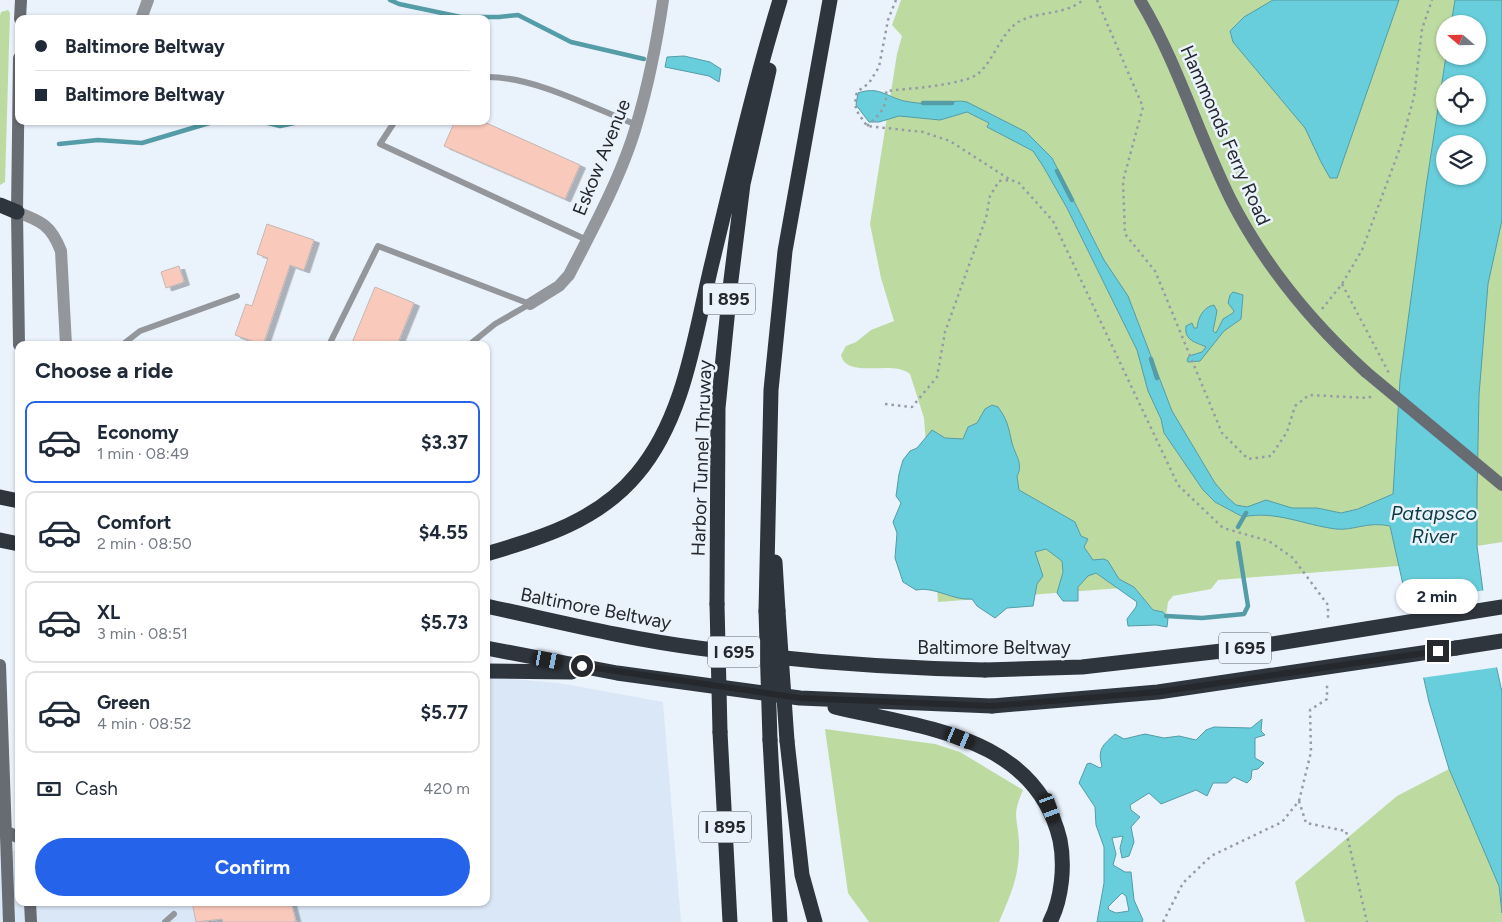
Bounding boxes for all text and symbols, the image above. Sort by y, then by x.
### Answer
north arrow [1436,15,1486,65]
map controls [1436,15,1486,185]
text: Baltimore Beltway [65,35,225,58]
street label: Hammonds Ferry Road [1175,42,1276,229]
button: locate [1436,75,1486,125]
text: Baltimore Beltway [65,83,225,106]
street label: Eskow Avenue [568,96,635,219]
button: layers [1436,135,1486,185]
road number: I 895 [703,284,755,314]
text: Choose a ride [35,357,173,384]
street label: Harbor Tunnel Thruway [687,359,716,557]
icon: car [37,420,82,465]
text: Economy [97,421,179,444]
text: $3.37 [421,431,468,454]
text: 1 min · 08:49 [97,444,189,463]
water label: Patapsco River [1391,501,1478,548]
icon: car [37,510,82,555]
text: Comfort [97,511,172,534]
text: $4.55 [419,521,468,544]
text: 2 min · 08:50 [97,534,192,553]
callout: 2 min [1397,578,1479,614]
street label: Baltimore Beltway [518,583,673,634]
text: 2 min [1417,587,1457,606]
icon: car [37,600,82,645]
text: XL [97,601,120,624]
text: $5.73 [421,611,468,634]
text: 3 min · 08:51 [97,624,188,643]
road number: I 695 [1219,632,1271,664]
road number: I 695 [708,636,760,668]
street label: Baltimore Beltway [917,636,1071,659]
route end [1427,640,1449,662]
car [531,650,564,670]
route start [571,655,593,677]
icon: car [37,690,82,735]
text: Green [97,691,150,714]
text: $5.77 [421,701,468,724]
text: 4 min · 08:52 [97,714,191,733]
car [943,725,976,751]
icon: cash [35,775,63,803]
text: Cash [75,777,118,800]
text: 420 m [423,779,470,798]
car [1037,791,1062,825]
road number: I 895 [699,812,751,842]
button: Confirm [35,838,470,896]

